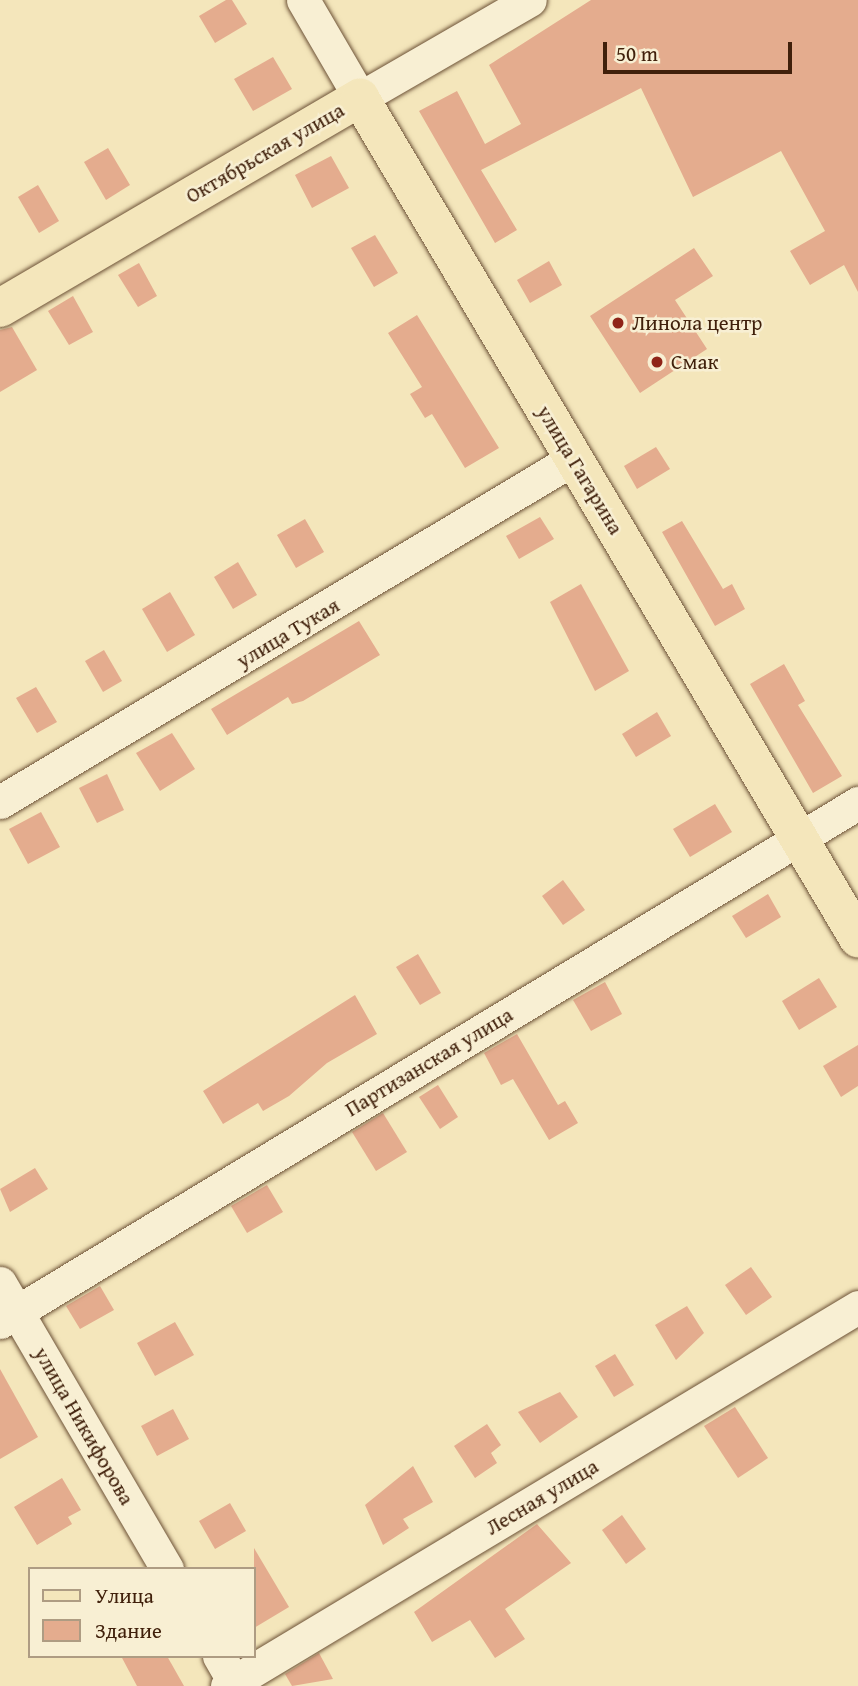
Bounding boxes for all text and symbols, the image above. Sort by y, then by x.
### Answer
scale bar [606,28,795,72]
text: 50 m [616,38,658,69]
street label: Октябрьская улица [181,97,349,209]
place label: Линола центр [632,310,762,336]
marker: Линола центр [610,315,626,331]
place label: Смак [671,349,718,375]
marker: Смак [649,354,665,370]
street label: улица Гагарина [532,401,628,539]
street label: улица Тукая [232,592,344,674]
street label: Партизанская улица [341,1002,517,1122]
street label: улица Никифорова [29,1342,139,1510]
street label: Лесная улица [481,1454,603,1540]
legend [28,1567,256,1658]
text: Улица [95,1580,154,1611]
text: Здание [95,1615,162,1646]

